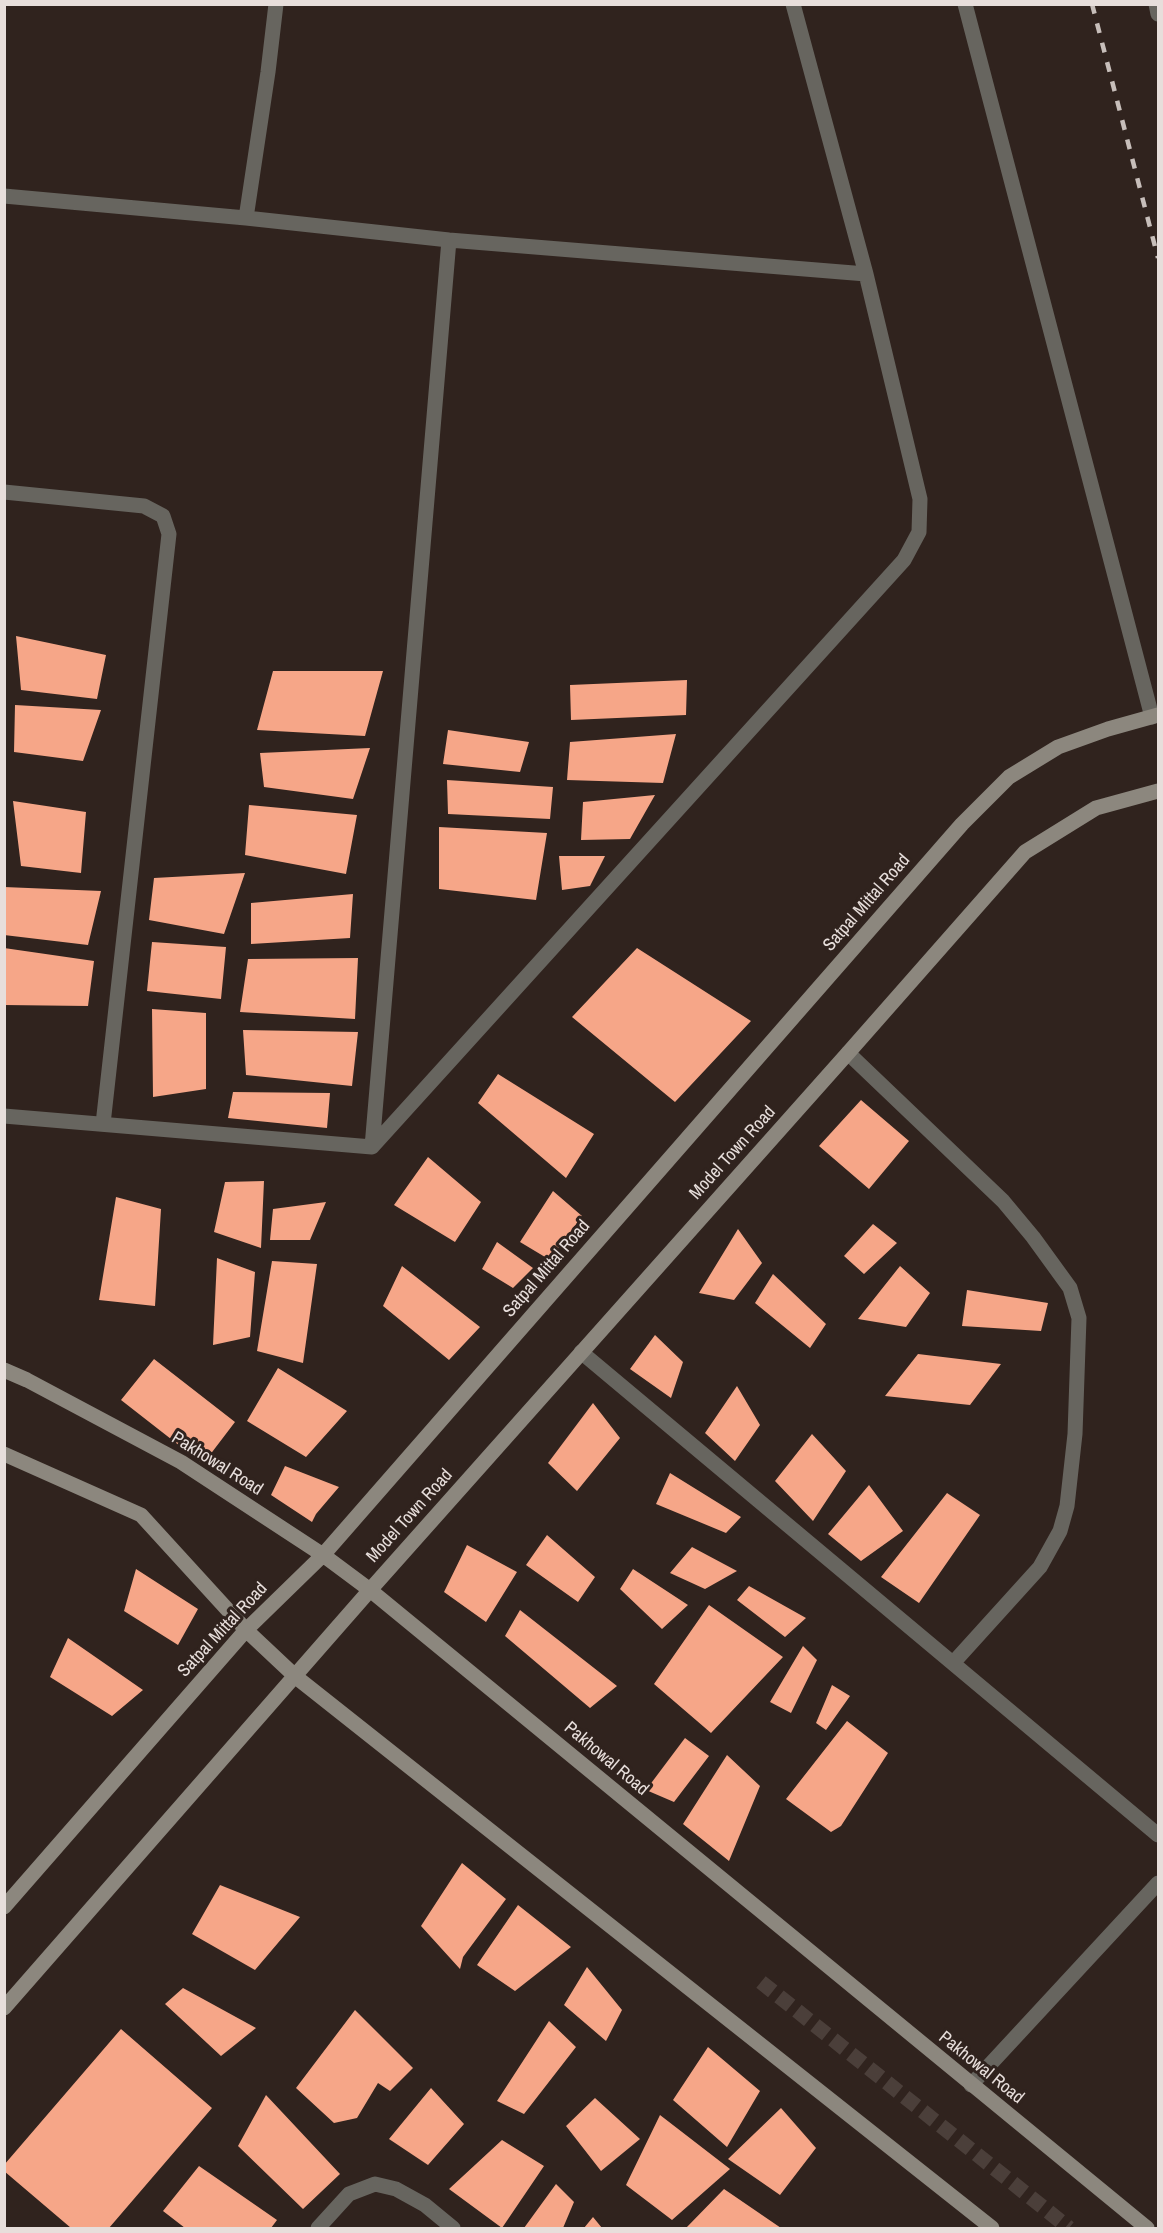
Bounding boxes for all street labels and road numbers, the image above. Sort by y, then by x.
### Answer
street label: Satpal Mittal Road [819,850,915,956]
street label: Model Town Road [685,1102,781,1204]
street label: Satpal Mittal Road [499,1216,595,1322]
street label: Pakhowal Road [167,1427,267,1501]
street label: Model Town Road [362,1465,458,1567]
street label: Satpal Mittal Road [174,1578,272,1682]
street label: Pakhowal Road [559,1718,653,1800]
street label: Pakhowal Road [934,2027,1028,2109]

